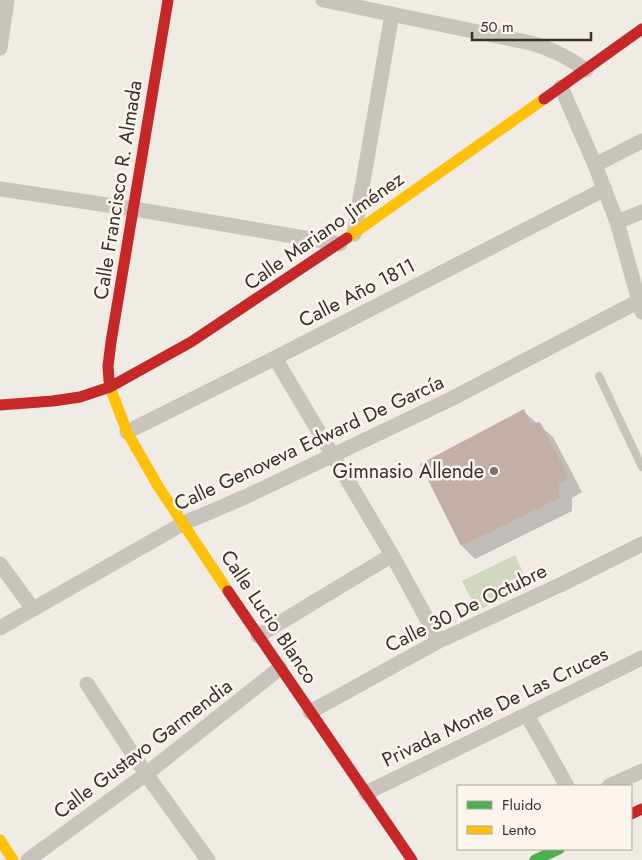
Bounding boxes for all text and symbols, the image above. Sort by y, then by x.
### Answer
scale bar [472,10,591,42]
text: 50 m [480,16,514,38]
street label: Calle Francisco R. Almada [86,78,150,302]
street label: Calle Mariano Jiménez [238,165,410,297]
street label: Calle Año 1811 [294,251,420,335]
street label: Calle Genoveva Edward De García [169,368,449,518]
place label: Gimnasio Allende [333,457,484,486]
marker: Gimnasio Allende [488,465,500,477]
street label: Calle Lucio Blanco [213,544,325,690]
street label: Calle 30 De Octubre [380,556,552,660]
street label: Privada Monte De Las Cruces [377,640,613,774]
street label: Calle Gustavo Garmendia [48,672,238,826]
legend [457,785,632,850]
text: Fluido [502,794,541,816]
text: Lento [502,819,536,841]

